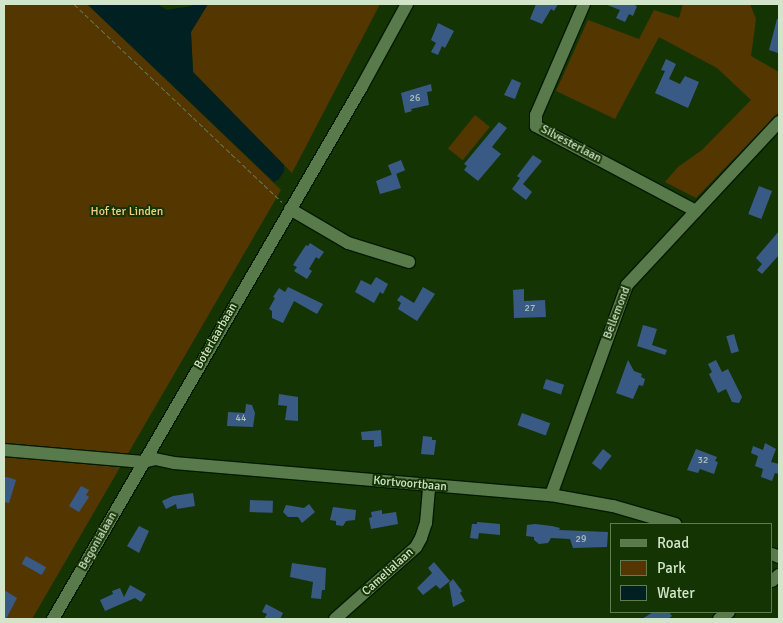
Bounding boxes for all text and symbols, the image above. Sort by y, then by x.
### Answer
house number: 26 [410,93,420,105]
street label: Silvesterlaan [538,122,604,166]
park label: Hof ter Linden [91,205,163,219]
street label: Bellemond [600,285,634,341]
street label: Boterlaarbaan [191,301,241,371]
house number: 27 [525,303,535,315]
house number: 44 [236,413,246,425]
house number: 32 [698,455,708,467]
street label: Kortvoortbaan [373,474,447,494]
street label: Begonialaan [76,510,120,572]
legend [610,523,773,613]
house number: 29 [576,534,586,546]
text: Road [657,534,689,552]
street label: Camelialaan [359,545,417,599]
text: Park [657,559,686,577]
text: Water [657,584,695,602]

